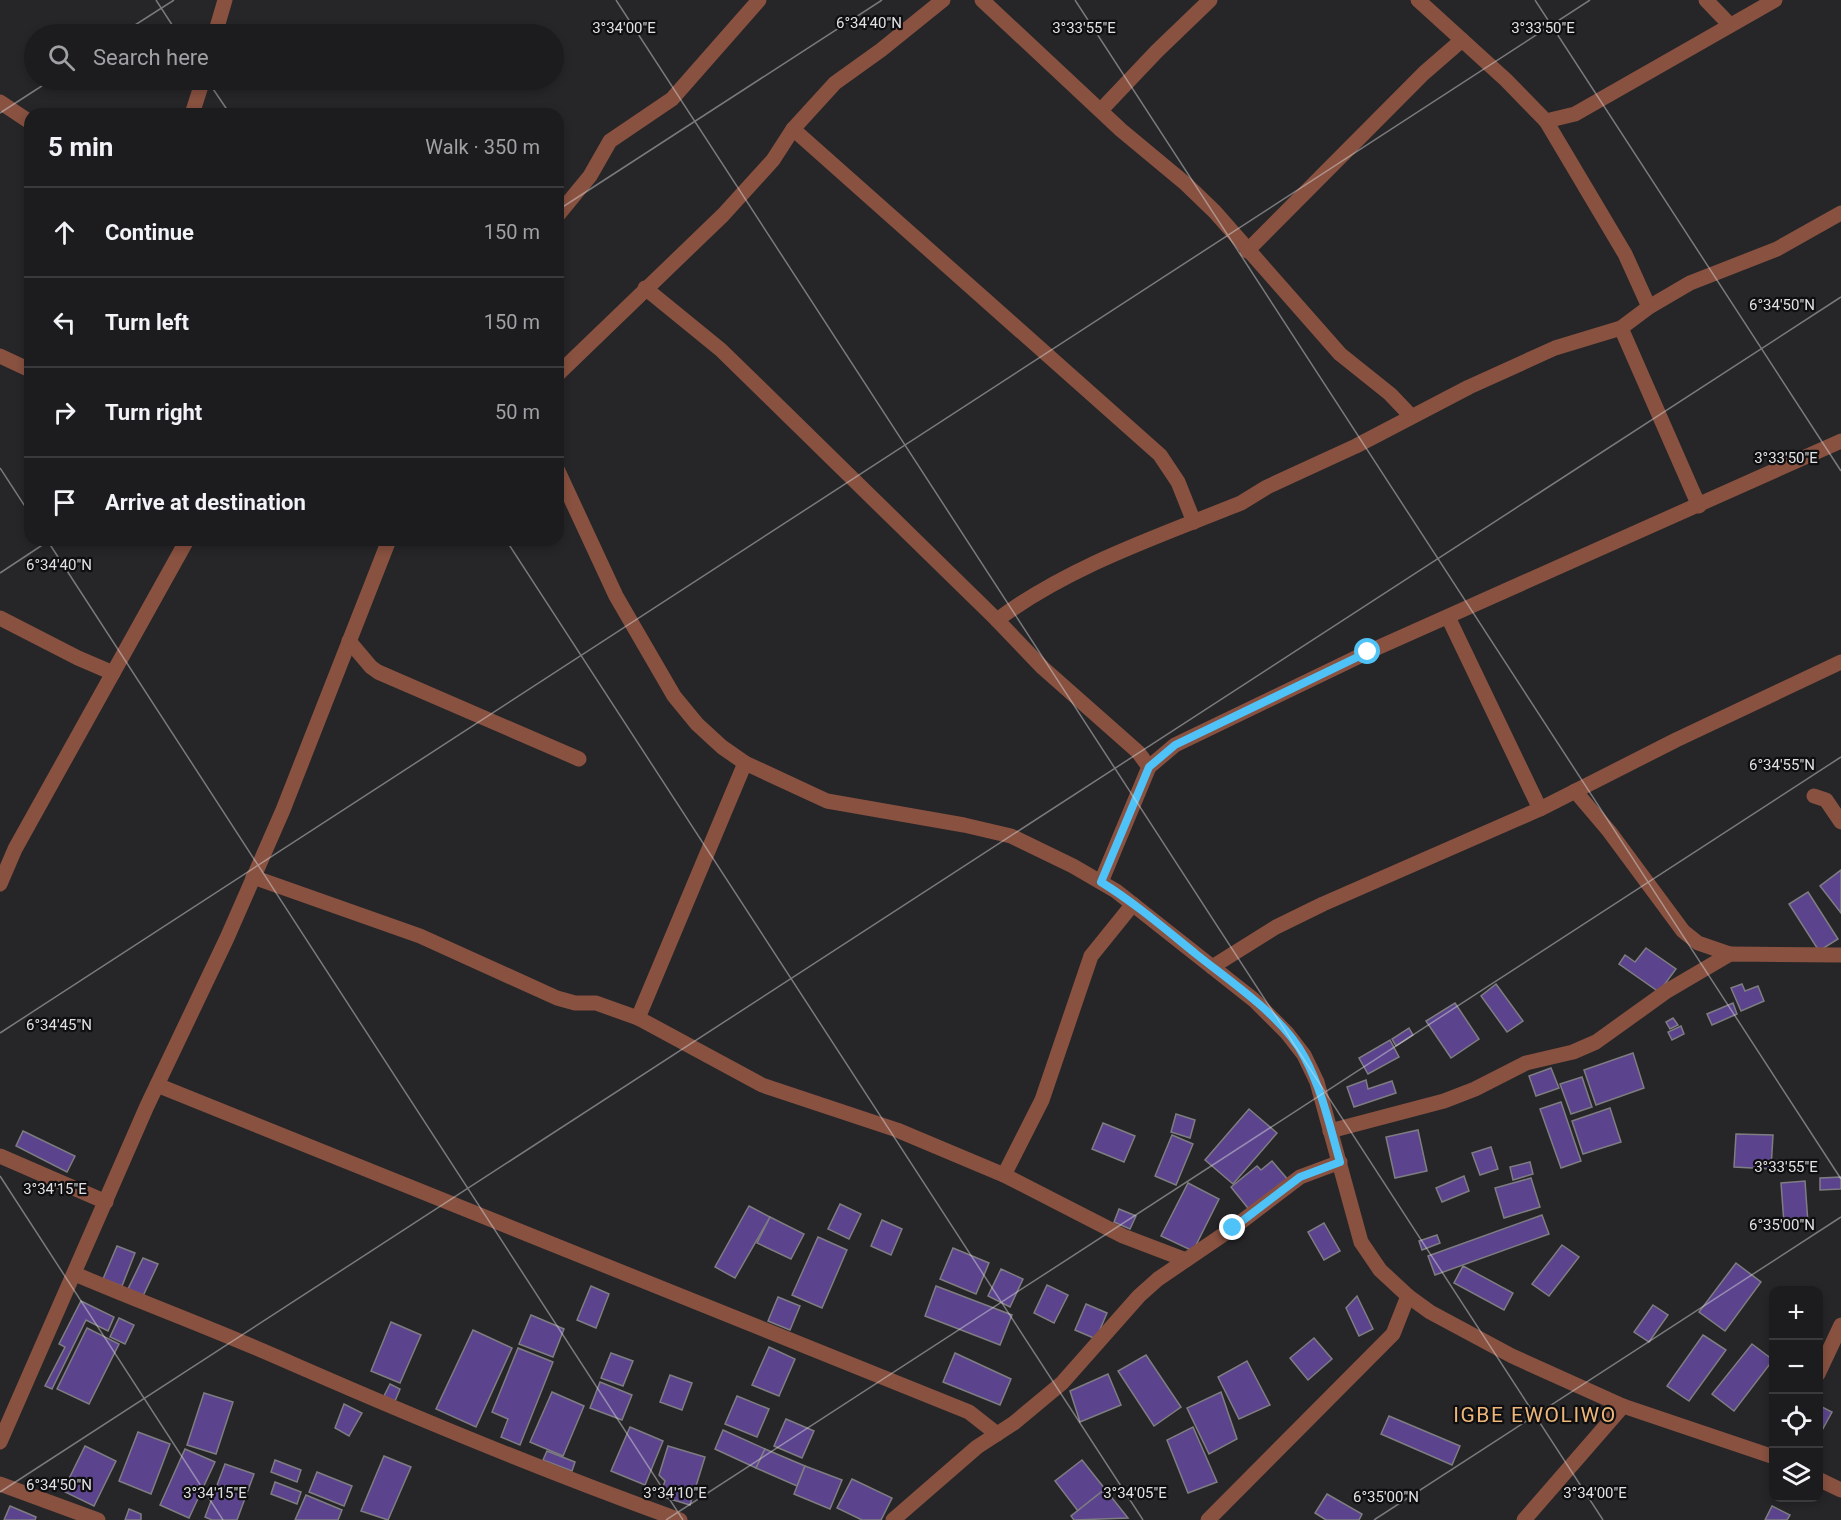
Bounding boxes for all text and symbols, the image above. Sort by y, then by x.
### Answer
text: 6°34'40"N [836,14,902,32]
text: 3°34'00"E [592,19,656,37]
text: 3°33'55"E [1052,19,1116,37]
text: 3°33'50"E [1511,19,1575,37]
search box [24,24,564,90]
icon: search [45,41,78,74]
text: Search here [93,45,209,70]
text: 5 min [48,132,113,162]
text: Walk · 350 m [425,135,540,159]
icon: ahead [48,216,81,249]
text: Continue [105,220,194,245]
text: 150 m [484,220,540,244]
text: 6°34'50"N [1749,296,1815,314]
icon: left [48,306,81,339]
text: Turn left [105,310,189,335]
text: 150 m [484,310,540,334]
icon: right [48,396,81,429]
text: Turn right [105,400,202,425]
text: 50 m [495,400,540,424]
text: 3°33'50"E [1754,449,1818,467]
icon: arrive [48,486,81,519]
text: Arrive at destination [105,490,306,515]
text: 6°34'40"N [26,556,92,574]
route start [1354,638,1380,664]
text: 6°34'55"N [1749,756,1815,774]
text: 6°34'45"N [26,1016,92,1034]
text: 3°33'55"E [1754,1158,1818,1176]
text: 3°34'15"E [23,1180,87,1198]
route end [1219,1214,1245,1240]
text: 6°35'00"N [1749,1216,1815,1234]
map controls [1769,1286,1823,1502]
button: + [1769,1286,1823,1340]
button: − [1769,1340,1823,1394]
button: locate [1769,1394,1823,1448]
district label: IGBE EWOLIWO [1453,1403,1617,1427]
button: layers [1769,1448,1823,1502]
text: 6°34'50"N [26,1476,92,1494]
text: 3°34'15"E [183,1484,247,1502]
text: 3°34'10"E [643,1484,707,1502]
text: 3°34'05"E [1103,1484,1167,1502]
text: 3°34'00"E [1563,1484,1627,1502]
text: 6°35'00"N [1353,1488,1419,1506]

